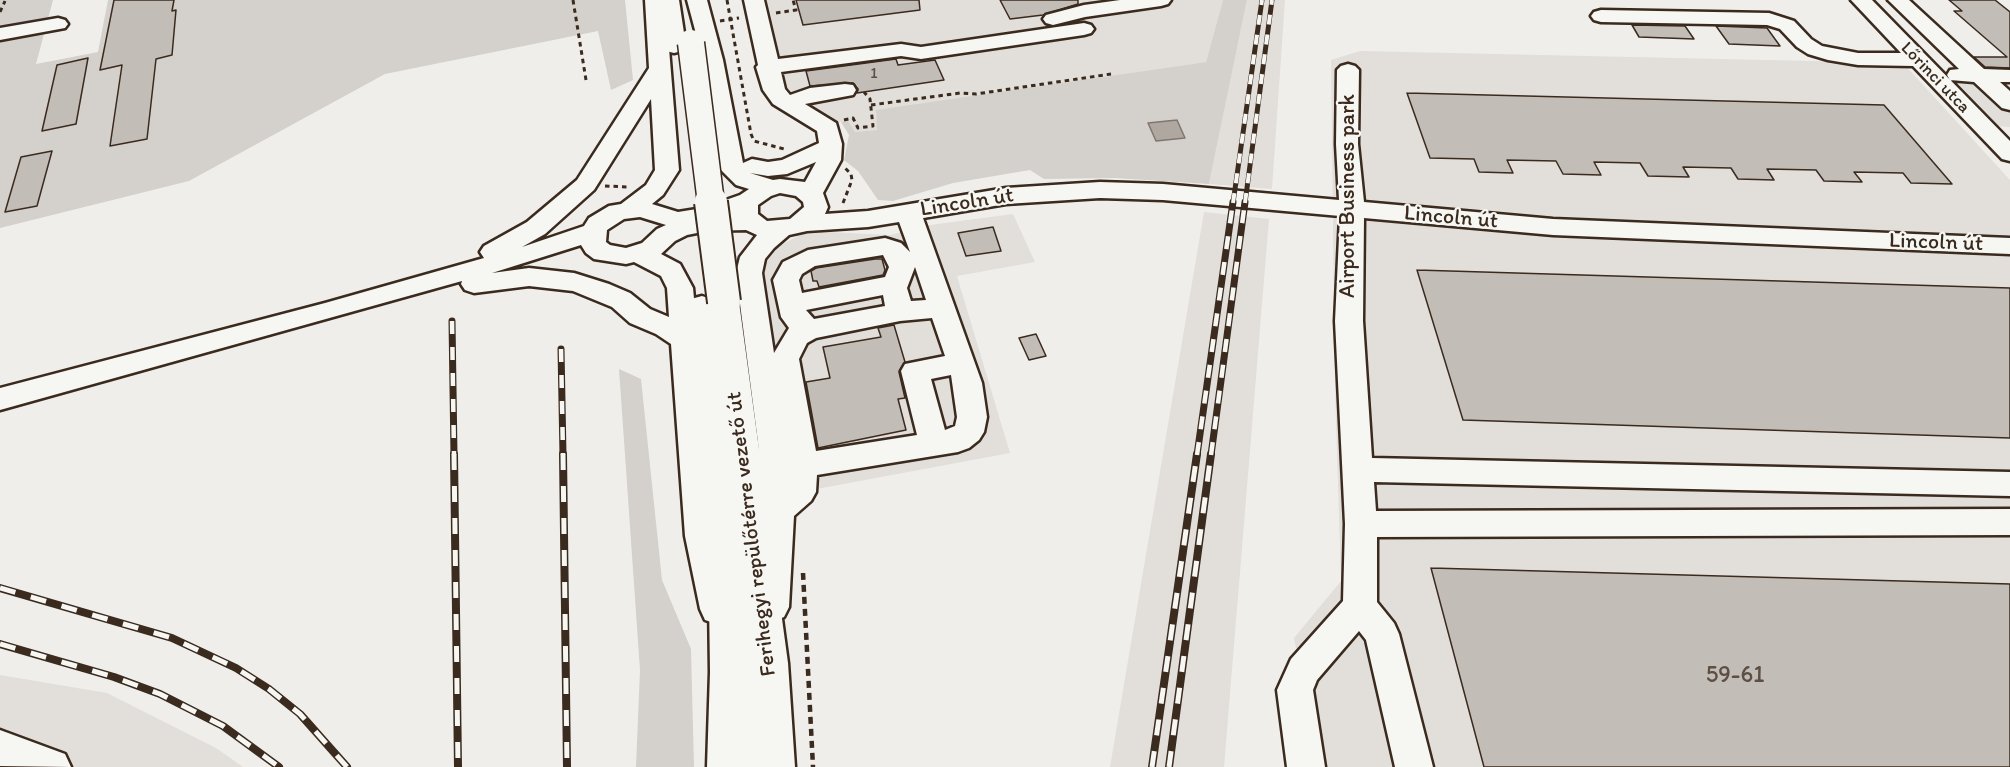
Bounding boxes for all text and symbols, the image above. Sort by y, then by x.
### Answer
street label: Lőrinci utca [1896,38,1974,118]
house number: 1 [870,64,878,84]
street label: Airport Business park [1335,94,1361,298]
street label: Lincoln út [918,183,1016,223]
street label: Lincoln út [1403,201,1499,235]
street label: Lincoln út [1888,228,1984,258]
street label: Ferihegyi repülőtérre vezető út [721,390,783,678]
house number: 59-61 [1706,662,1764,690]

